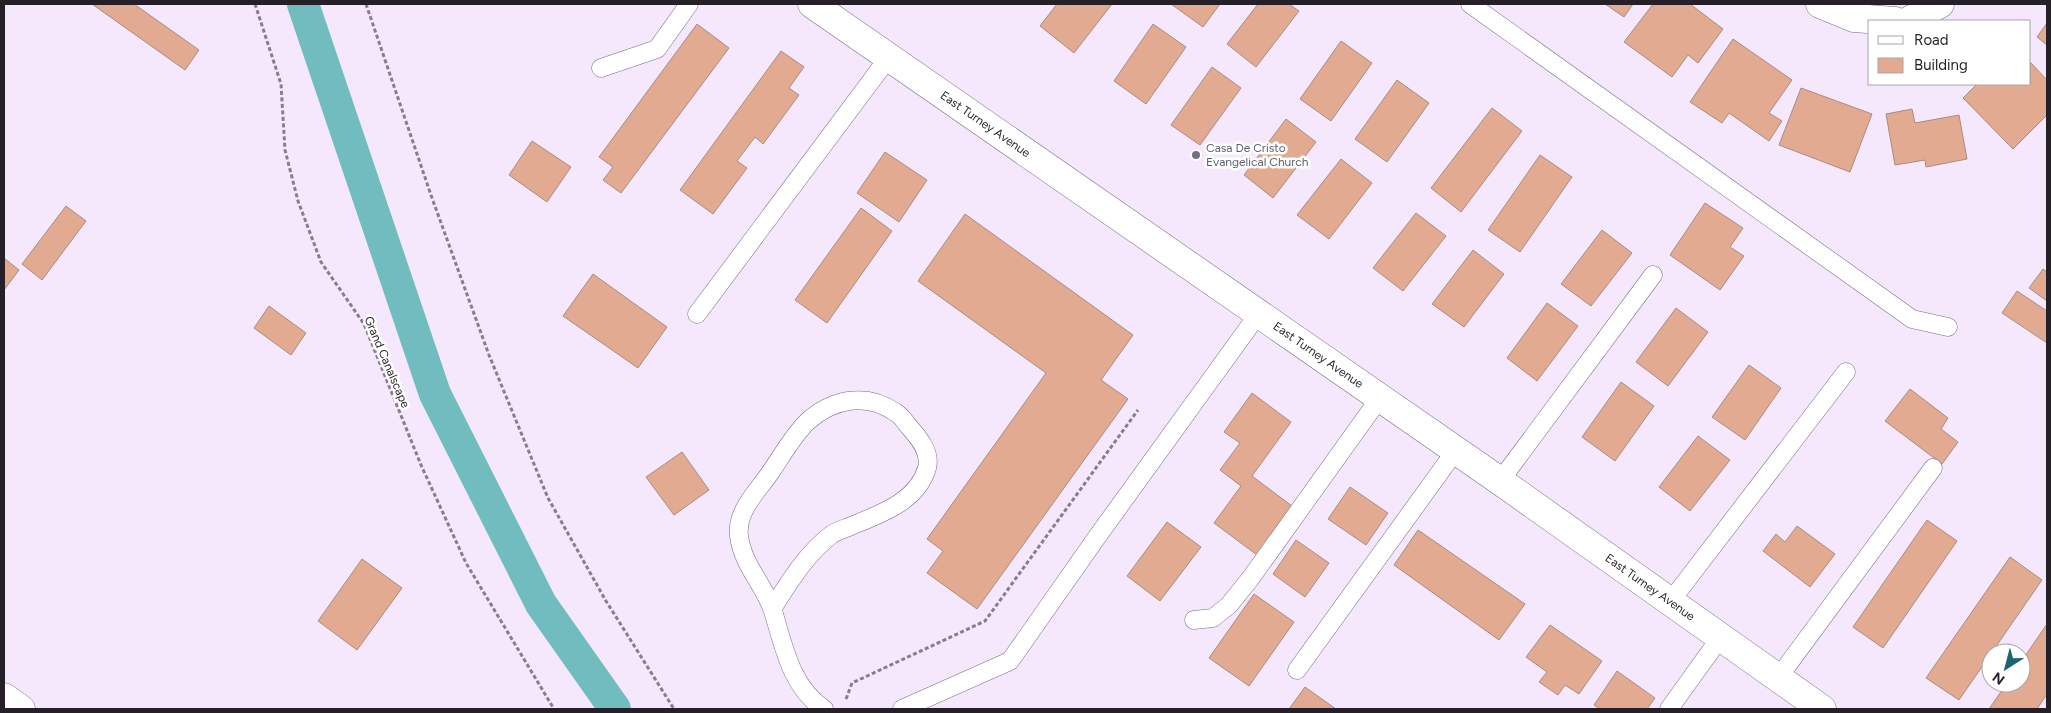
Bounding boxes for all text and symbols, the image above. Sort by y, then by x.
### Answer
legend [1868,20,2031,85]
text: Road [1914,31,1949,49]
text: Building [1914,56,1968,74]
street label: East Turney Avenue [938,88,1033,160]
place label: Casa De Cristo Evangelical Church [1206,141,1309,169]
marker: Casa De Cristo Evangelical Church [1190,149,1202,161]
street label: Grand Canalscape [361,314,413,410]
street label: East Turney Avenue [1271,319,1366,391]
street label: East Turney Avenue [1603,551,1698,624]
north arrow [1981,643,2031,693]
text: N [1989,668,2008,688]

